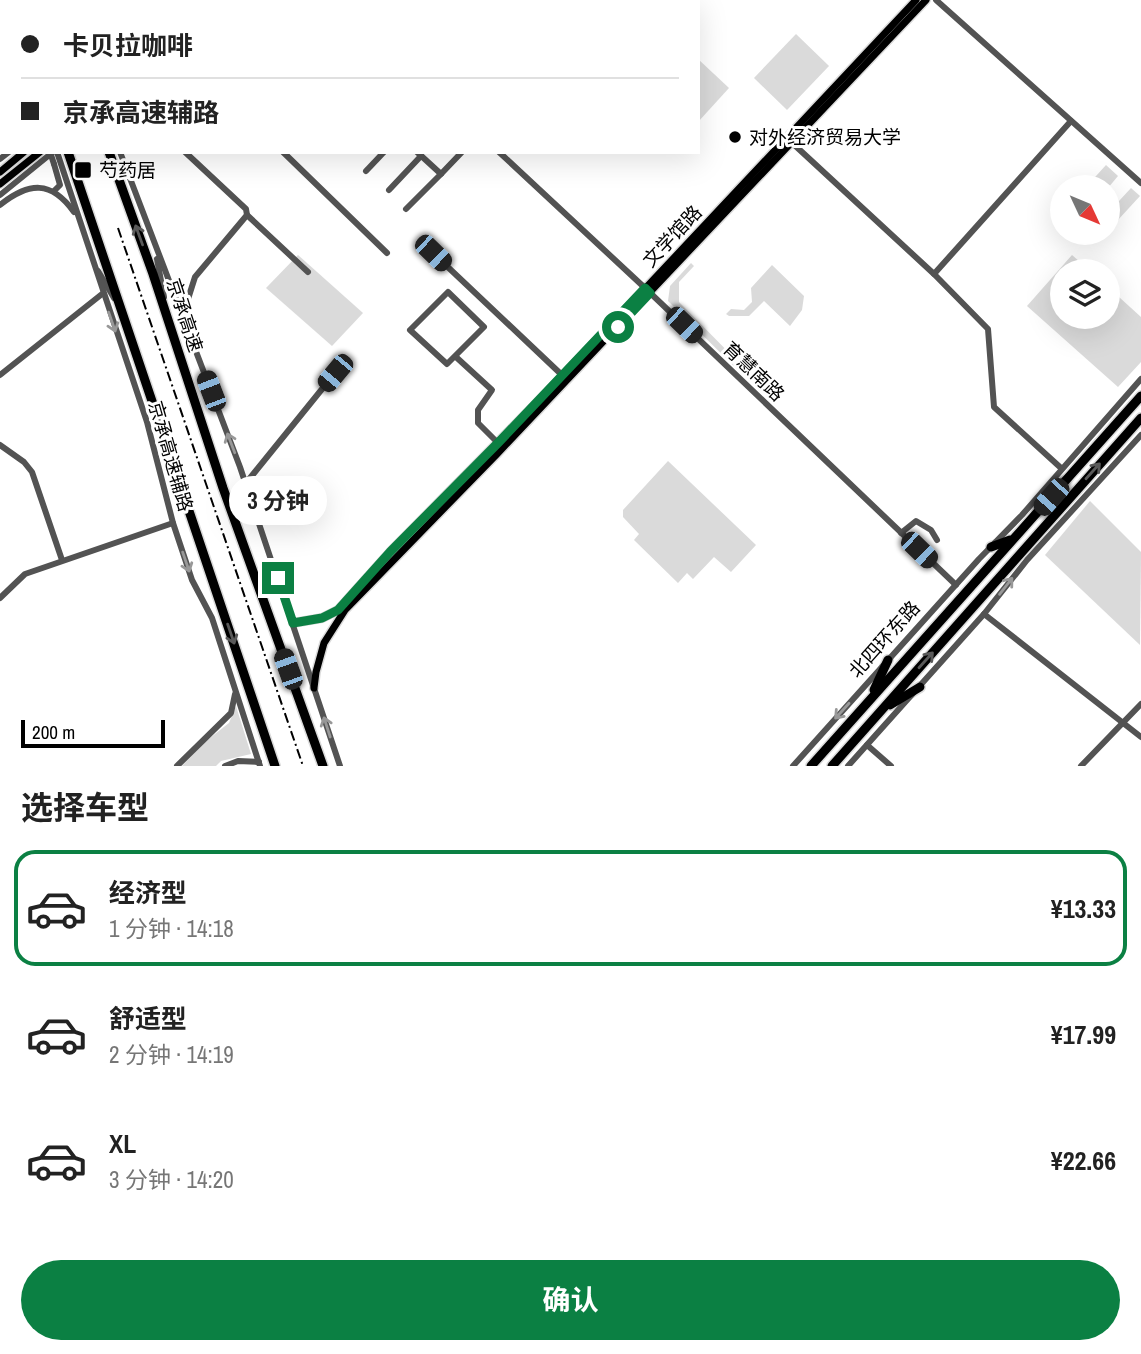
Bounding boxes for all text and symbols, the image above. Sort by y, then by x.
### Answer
text: 卡贝拉咖啡 [63,28,193,63]
text: 京承高速辅路 [63,95,219,130]
place label: 对外经济贸易大学 [749,124,901,150]
marker: 对外经济贸易大学 [727,129,743,145]
place label: 芍药居 [99,157,156,183]
marker: 芍药居 [73,160,93,180]
north arrow [1050,175,1120,245]
map controls [1050,175,1120,329]
street label: 文学馆路 [637,199,707,273]
one-way arrow [132,225,144,247]
car [411,231,456,275]
button: layers [1050,259,1120,329]
street label: 京承高速 [161,275,209,355]
car [662,303,707,347]
one-way arrow [107,310,119,332]
route start [602,311,634,343]
street label: 育慧南路 [718,335,790,407]
car [314,350,357,396]
car [194,368,229,414]
street label: 京承高速辅路 [143,398,199,514]
one-way arrow [224,432,237,454]
one-way arrow [1085,463,1101,481]
car [1030,474,1073,520]
callout: 3 分钟 [229,476,327,526]
text: 3 分钟 [247,485,309,516]
car [897,528,942,572]
one-way arrow [181,551,193,573]
route end [262,562,294,594]
one-way arrow [998,577,1013,596]
street label: 北四环东路 [843,595,925,683]
one-way arrow [225,623,238,645]
car [271,646,306,692]
one-way arrow [918,651,934,669]
one-way arrow [835,701,851,719]
one-way arrow [320,716,333,738]
scale bar [21,717,164,749]
text: 200 m [32,719,75,745]
text: 选择车型 [21,786,149,829]
text: 经济型 [109,875,187,910]
icon: car [25,877,88,940]
text: ¥13.33 [1051,891,1116,926]
text: 1 分钟 · 14:18 [109,913,234,944]
text: 舒适型 [109,1001,187,1036]
icon: car [25,1003,88,1066]
text: ¥17.99 [1051,1017,1116,1052]
text: 2 分钟 · 14:19 [109,1039,234,1070]
text: XL [109,1126,136,1161]
icon: car [25,1129,88,1192]
text: ¥22.66 [1051,1143,1116,1178]
text: 3 分钟 · 14:20 [109,1164,234,1195]
button: 确认 [21,1260,1120,1340]

